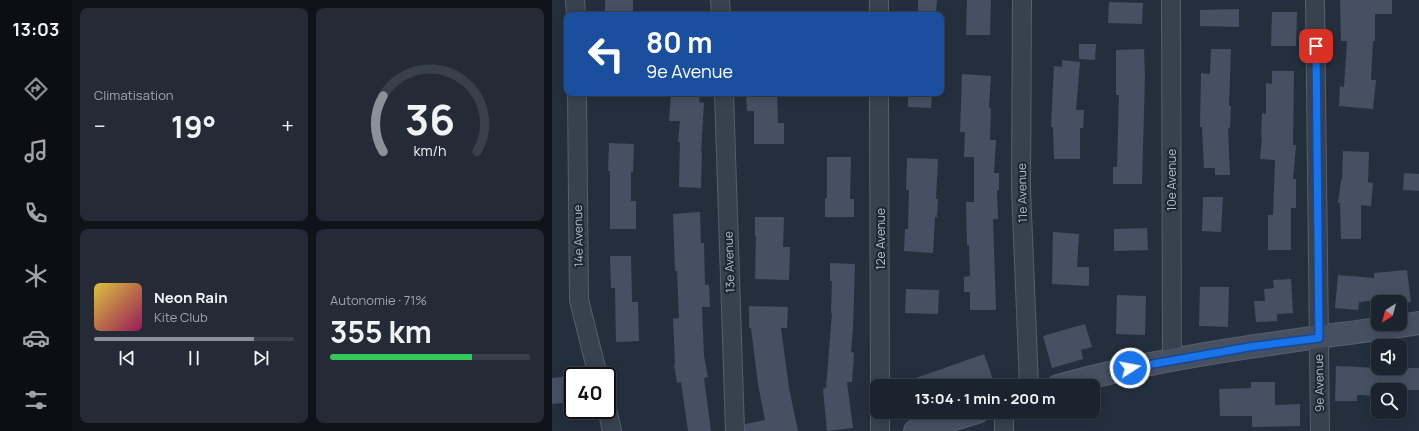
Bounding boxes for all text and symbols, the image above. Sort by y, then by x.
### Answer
text: 13:03 [13,17,59,41]
text: 80 m [646,23,712,61]
icon: left [580,28,632,80]
pin [1299,29,1333,63]
icon: arrive [1305,35,1327,57]
text: 9e Avenue [646,59,733,83]
icon: directions [22,75,50,103]
text: Climatisation [94,86,174,104]
text: 36 [405,91,455,147]
text: 19° [171,106,216,147]
text: − [94,111,106,141]
text: + [281,111,294,141]
icon: music [22,137,50,165]
text: km/h [413,141,447,160]
street label: 10e Avenue [1163,149,1180,211]
street label: 11e Avenue [1013,163,1031,223]
icon: phone [22,199,50,227]
street label: 14e Avenue [569,205,587,267]
street label: 12e Avenue [872,208,889,270]
street label: 13e Avenue [719,231,739,293]
icon: climate [22,262,50,290]
text: Neon Rain [154,287,228,308]
text: Autonomie · 71% [330,291,427,309]
north arrow [1371,295,1407,331]
map controls [1371,295,1407,419]
text: Kite Club [154,308,208,326]
text: 355 km [330,311,432,352]
icon: car [22,324,50,352]
button: sound [1371,339,1407,375]
icon: previous [116,347,138,369]
icon: pause [183,347,205,369]
icon: next [250,347,272,369]
position arrow [1109,347,1151,389]
street label: 9e Avenue [1310,354,1328,412]
speed limit sign: 40 [564,367,616,419]
button: search [1371,383,1407,419]
icon: filters [22,386,50,414]
text: 13:04 · 1 min · 200 m [914,388,1056,409]

